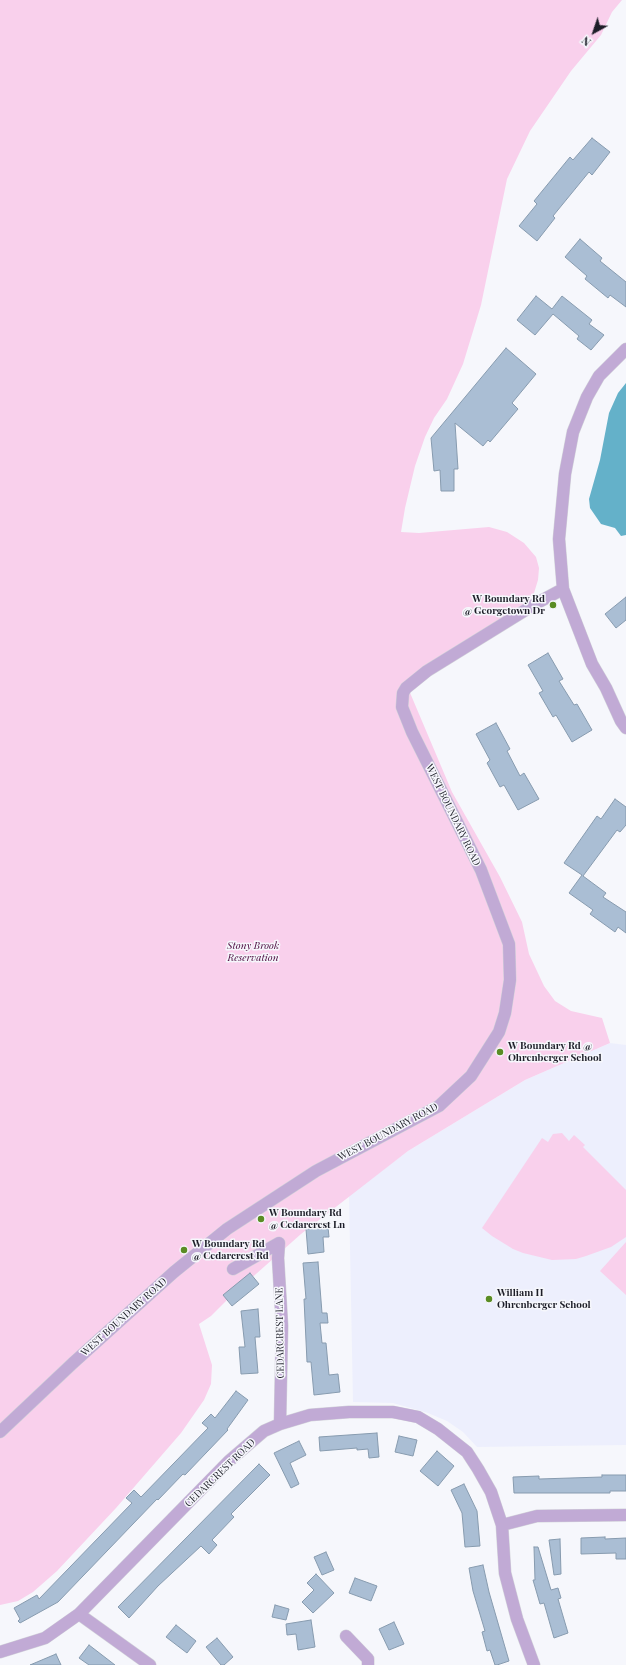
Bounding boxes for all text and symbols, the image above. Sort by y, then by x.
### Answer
north arrow [574,12,614,52]
text: N [578,33,594,50]
place label: W Boundary Rd @ Georgetown Dr [463,593,545,616]
marker: W Boundary Rd @ Georgetown Dr [548,600,558,610]
street label: WEST BOUNDARY ROAD [423,762,483,868]
park label: Stony Brook Reservation [227,940,279,964]
place label: W Boundary Rd @ Ohrenberger School [508,1040,602,1064]
marker: W Boundary Rd @ Ohrenberger School [495,1047,505,1057]
street label: WEST BOUNDARY ROAD [336,1101,440,1163]
place label: W Boundary Rd @ Cedarcrest Ln [269,1207,345,1230]
marker: W Boundary Rd @ Cedarcrest Ln [256,1214,266,1224]
place label: W Boundary Rd @ Cedarcrest Rd [192,1238,269,1262]
marker: W Boundary Rd @ Cedarcrest Rd [179,1245,189,1255]
street label: WEST BOUNDARY ROAD [79,1275,169,1359]
street label: CEDARCREST LANE [273,1287,287,1379]
place label: William H Ohrenberger School [497,1287,591,1310]
marker: William H Ohrenberger School [484,1294,494,1304]
street label: CEDARCREST ROAD [182,1436,258,1510]

